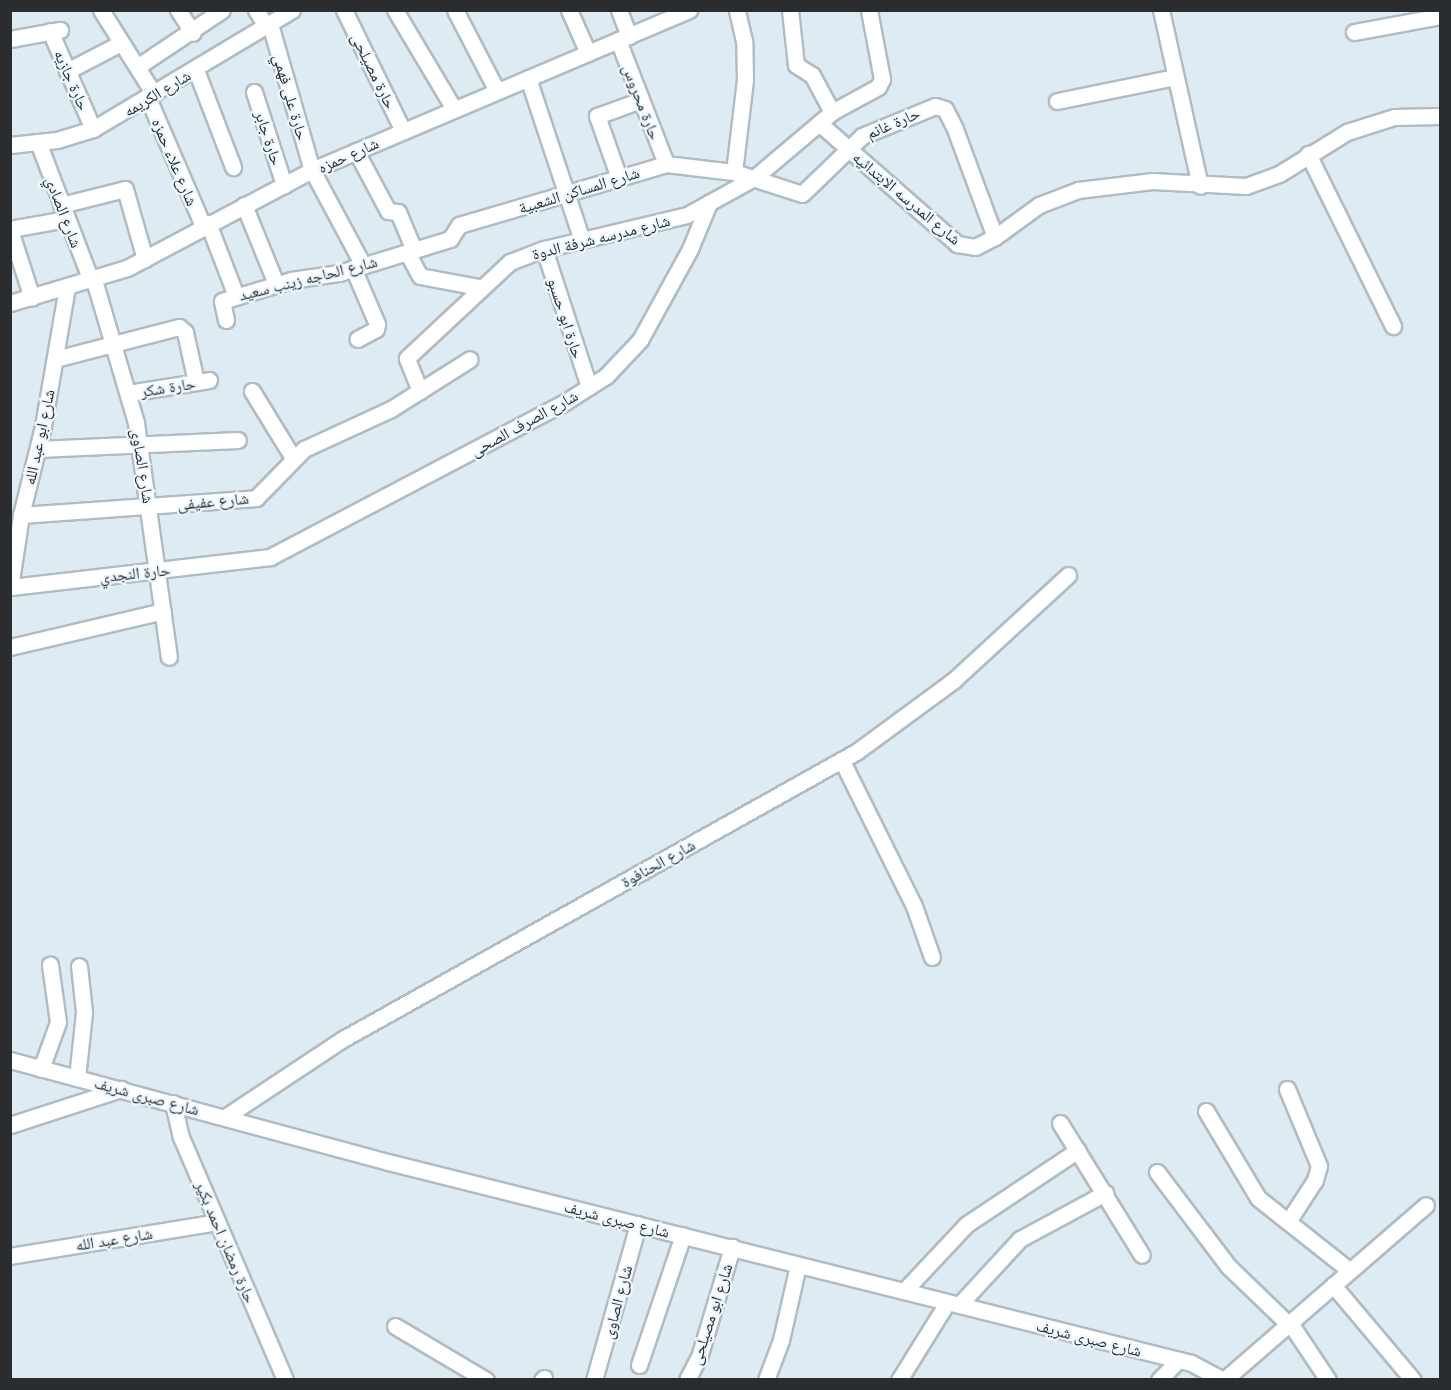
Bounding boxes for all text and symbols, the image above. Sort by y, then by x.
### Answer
street label: حارة مصيلحى [347,30,401,112]
street label: حارة جازيه [50,47,94,113]
street label: حارة على فهمي [270,52,312,142]
street label: حارة محروس [619,62,665,142]
street label: شارع الكريمه [120,65,194,121]
street label: حارة غانم [863,103,923,143]
street label: حارة جابر [251,108,287,168]
street label: شارع علاء حمزه [148,115,202,209]
street label: شارع حمزه [315,133,381,177]
street label: شارع المدرسه الابتدائيه [849,147,965,249]
street label: شارع المساكن الشعبية [516,163,642,217]
street label: شارع الصادي [42,174,86,250]
street label: شارع مدرسه شرفة الدوة [530,211,672,263]
street label: شارع الحاجه زينب سعيد [237,251,379,305]
street label: حارة ابو حسبو [544,275,588,361]
street label: حارة شكر [139,373,197,401]
street label: شارع الصرف الصحى [467,386,581,460]
street label: شارع ابو عبد الله [19,387,59,487]
street label: شارع الصاوى [128,427,158,505]
street label: شارع عفيفى [176,488,250,514]
street label: حارة النجدي [99,560,171,586]
street label: شارع الحنافوة [618,835,698,891]
street label: شارع صبرى شريف [92,1073,202,1119]
street label: حارة رمضان احمد بكير [192,1178,260,1306]
street label: شارع صبرى شريف [562,1197,672,1241]
street label: شارع عبد الله [74,1223,154,1255]
street label: شارع ابو مصيلحى [686,1261,736,1367]
street label: شارع الصاوى [598,1263,636,1341]
street label: شارع صبرى شريف [1034,1316,1144,1360]

